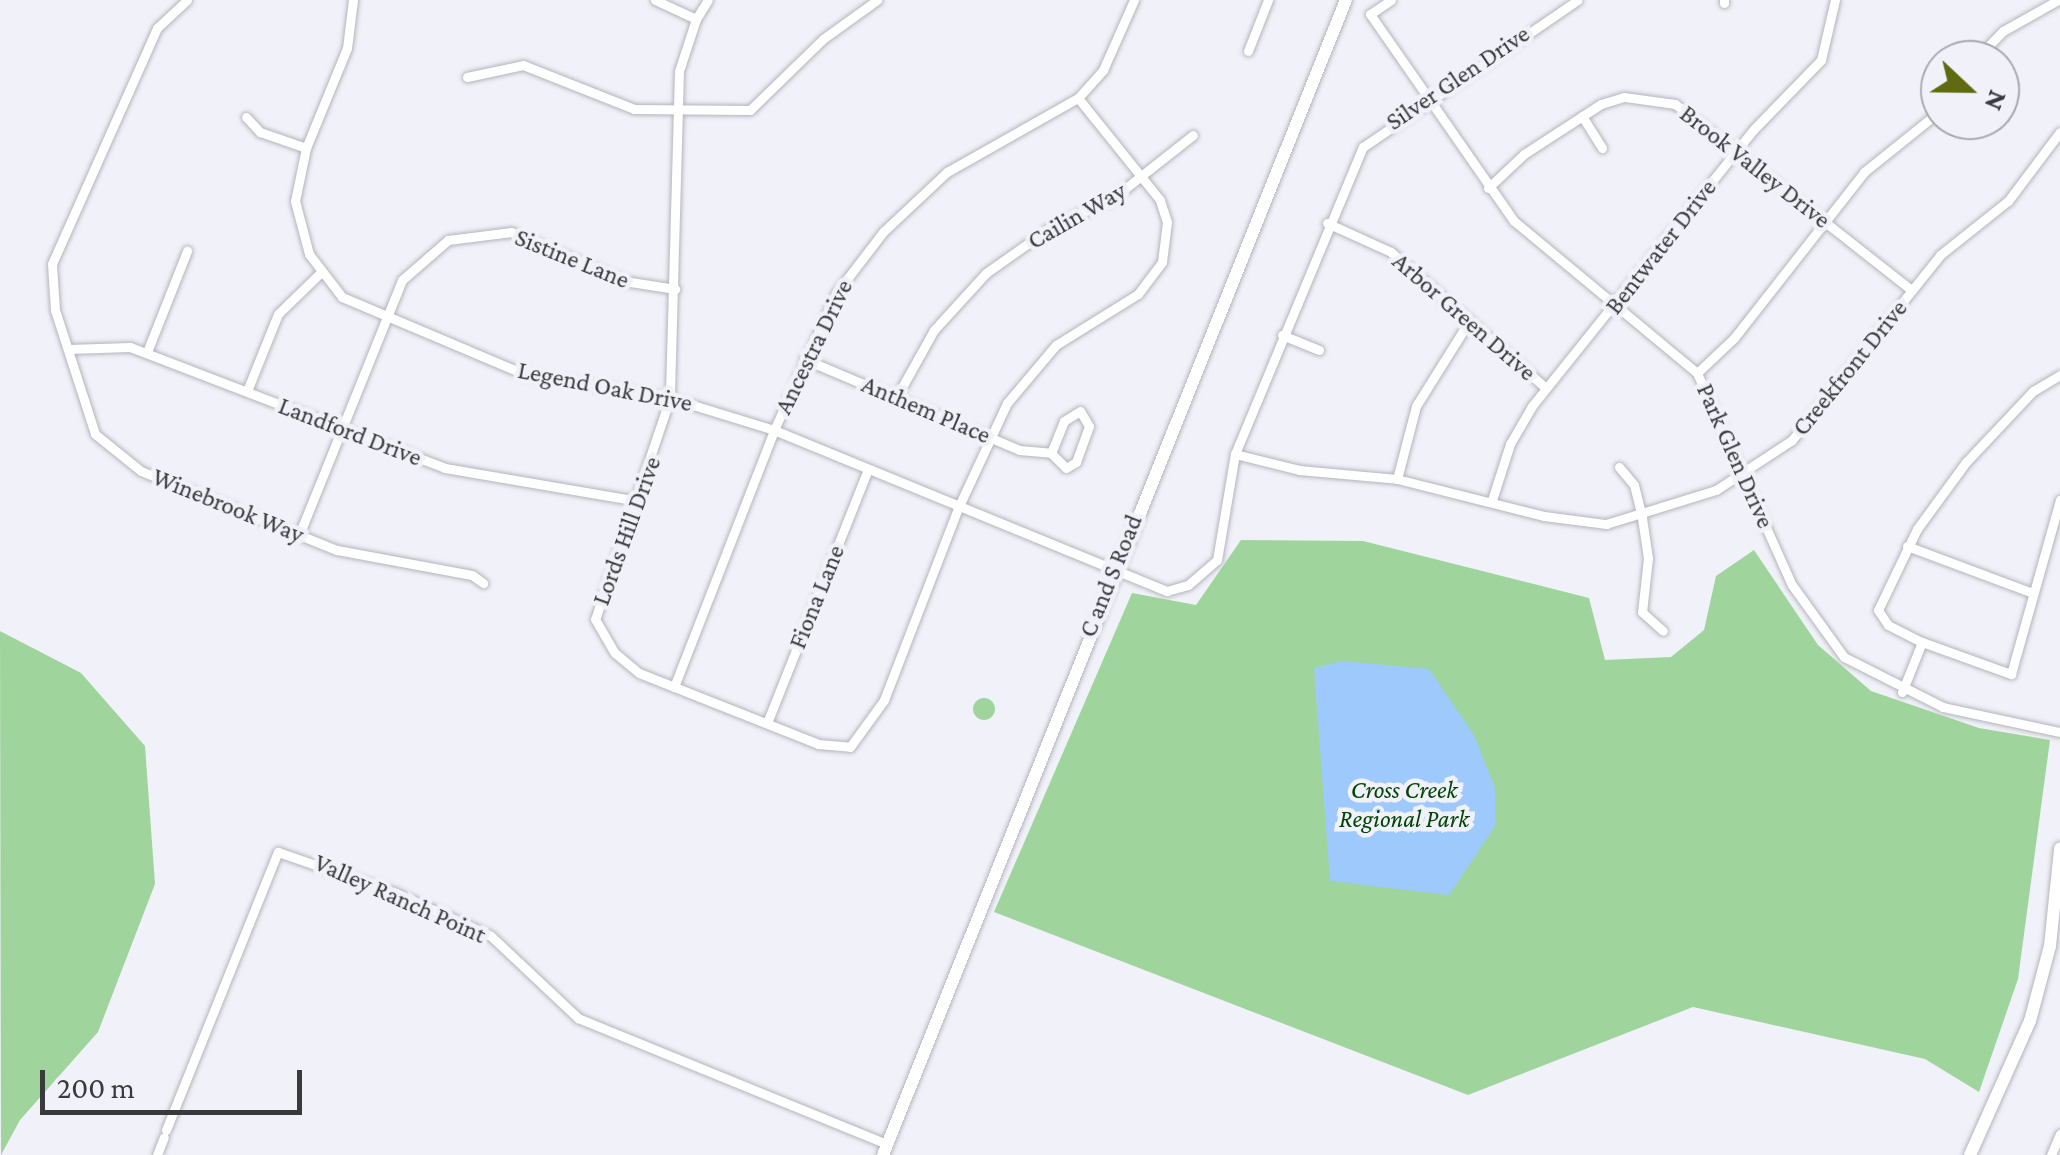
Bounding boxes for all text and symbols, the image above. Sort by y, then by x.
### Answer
street label: Silver Glen Drive [1381,19,1535,137]
north arrow [1920,40,2020,140]
text: N [1978,86,2014,115]
street label: Brook Valley Drive [1674,99,1836,235]
street label: Bentwater Drive [1599,174,1723,320]
street label: Cailin Way [1022,176,1132,256]
street label: Sistine Lane [511,223,633,295]
street label: Arbor Green Drive [1386,246,1542,388]
street label: Ancestra Drive [769,275,859,419]
street label: Creekfront Drive [1786,294,1914,442]
street label: Legend Oak Drive [515,355,695,419]
street label: Anthem Place [857,369,995,451]
street label: Park Glen Drive [1690,379,1780,533]
street label: Landford Drive [274,391,426,473]
street label: Lords Hill Drive [586,453,668,609]
street label: Winebrook Way [148,462,308,550]
street label: C and S Road [1073,510,1149,642]
street label: Fiona Lane [783,541,851,653]
park label: Cross Creek Regional Park [1339,776,1469,835]
street label: Valley Ranch Point [310,848,490,950]
scale bar [45,1050,308,1112]
text: 200 m [57,1071,135,1104]

